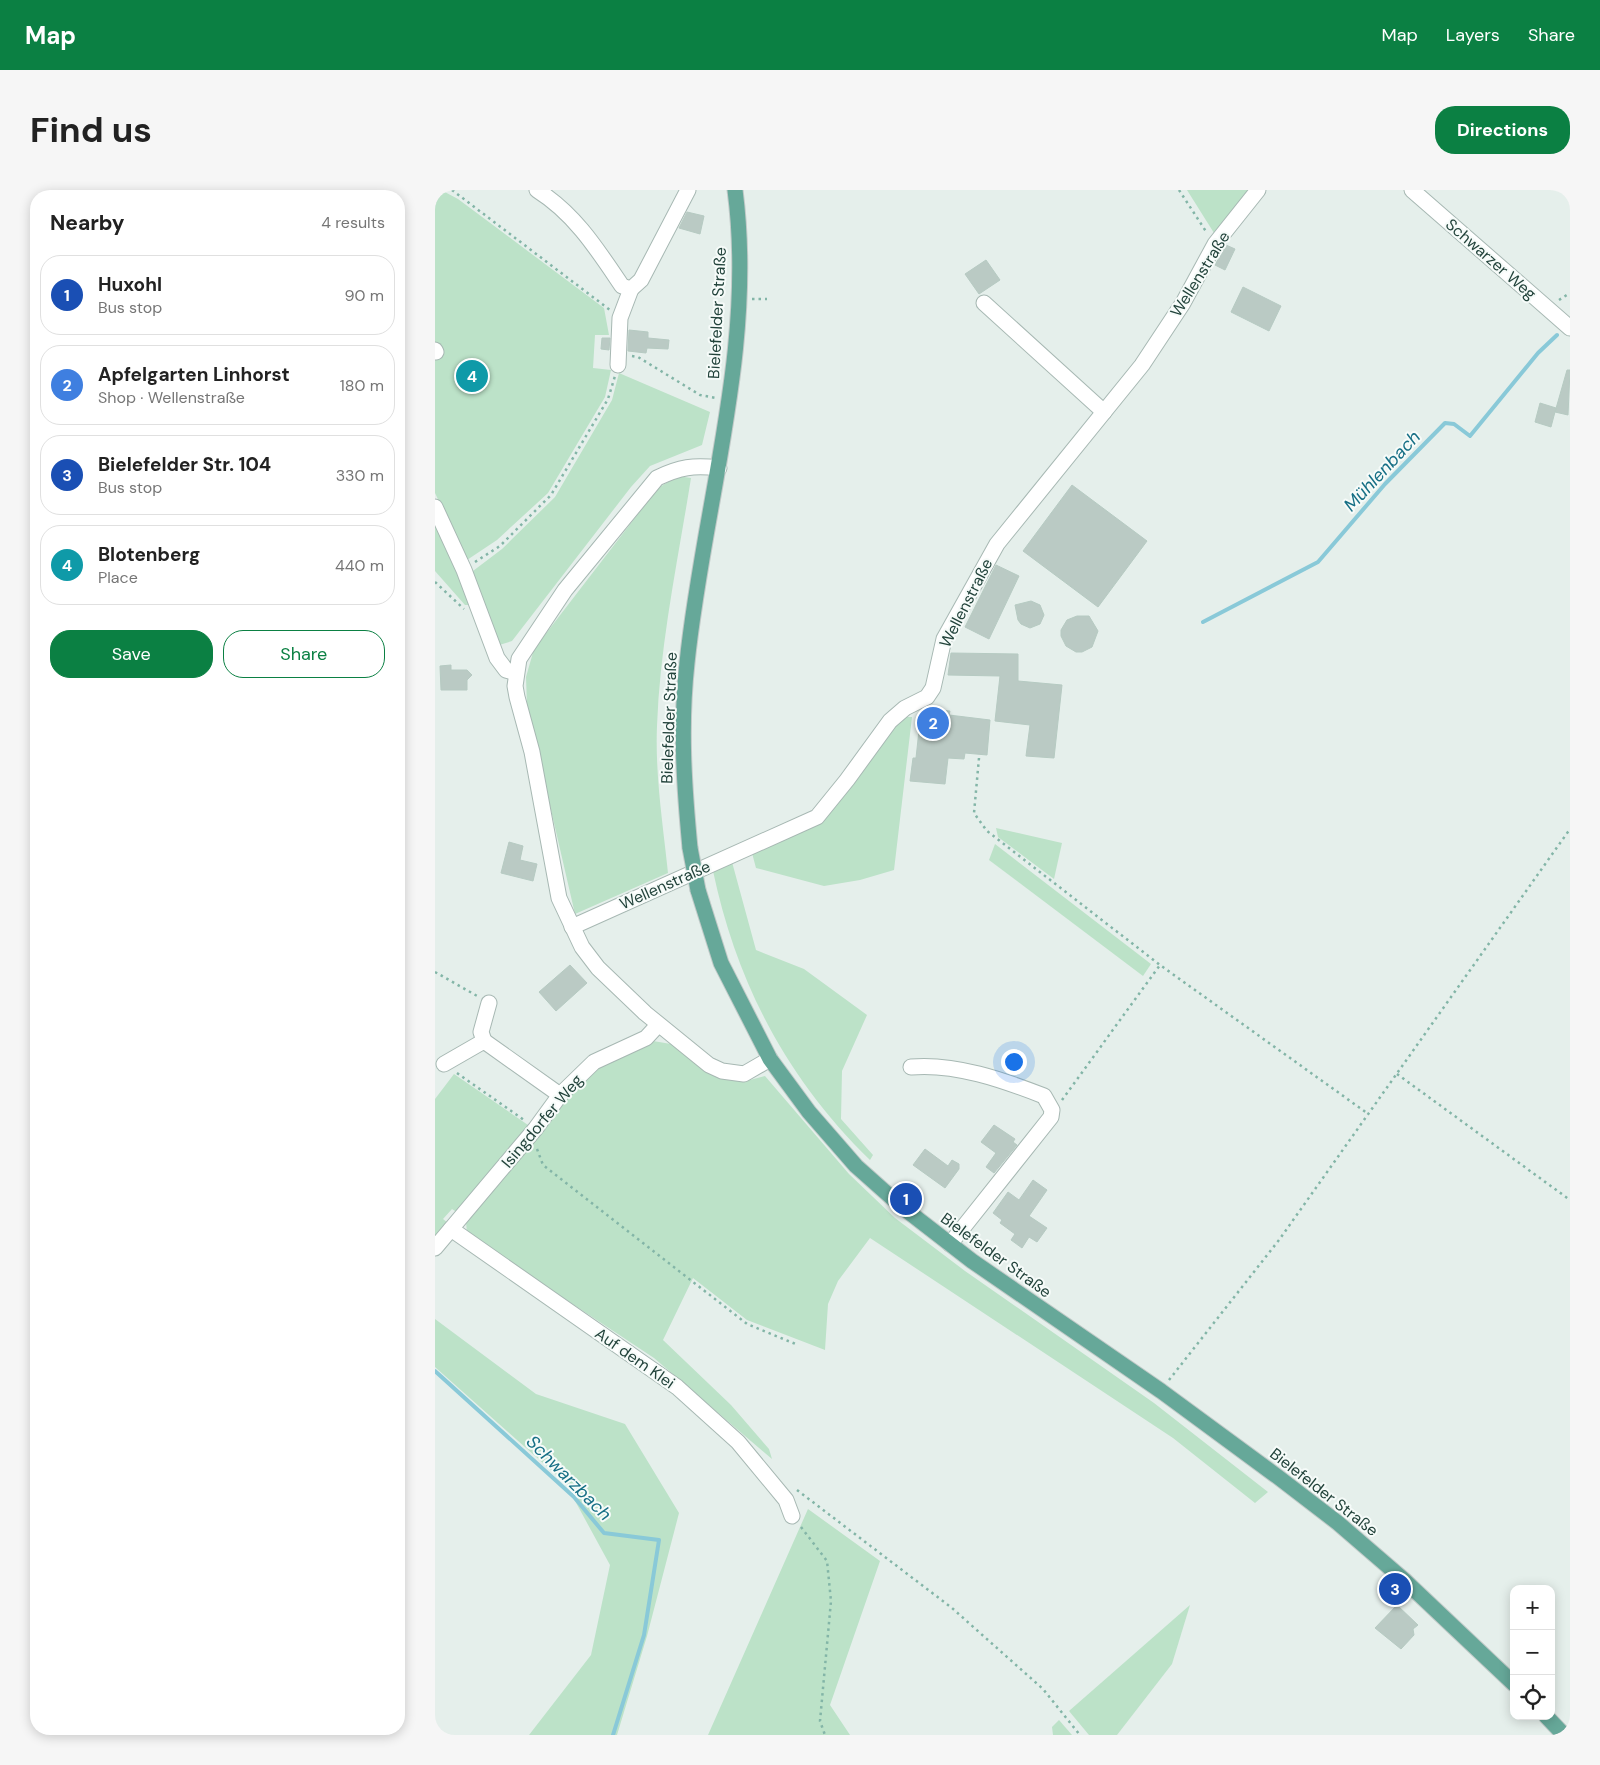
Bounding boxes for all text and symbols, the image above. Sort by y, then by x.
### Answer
text: Map [25,20,76,51]
text: Map [1382,23,1418,47]
text: Layers [1446,23,1500,47]
text: Share [1528,23,1575,47]
button: Directions [1435,106,1570,154]
text: Find us [30,107,152,153]
text: Nearby [50,209,124,237]
text: 4 results [321,212,385,233]
street label: Schwarzer Weg [1441,214,1541,304]
street label: Wellenstraße [1165,227,1235,321]
street label: Bielefelder Straße [703,247,731,379]
text: Huxohl [98,272,162,297]
text: 1 [64,285,70,306]
text: 90 m [344,285,384,306]
text: Bus stop [98,297,162,318]
pin: 4 [456,357,488,395]
text: Apfelgarten Linhorst [98,362,290,387]
text: 2 [62,375,72,396]
text: 180 m [340,375,384,396]
text: Shop · Wellenstraße [98,387,245,408]
water label: Mühlenbach [1338,425,1426,517]
text: Bielefelder Str. 104 [98,452,271,477]
text: 3 [62,465,72,486]
text: 330 m [336,465,384,486]
text: Bus stop [98,477,162,498]
text: Blotenberg [98,542,200,567]
text: 4 [62,555,72,576]
text: 440 m [335,555,384,576]
street label: Wellenstraße [935,555,997,651]
text: Place [98,567,138,588]
button: Save [50,630,213,678]
button: Share [223,630,385,678]
street label: Bielefelder Straße [656,652,682,784]
pin: 2 [917,704,949,742]
street label: Wellenstraße [616,856,714,914]
your location [1001,1049,1027,1075]
street label: Isingdorfer Weg [497,1070,587,1172]
pin: 1 [890,1180,922,1218]
street label: Bielefelder Straße [936,1208,1056,1302]
street label: Auf dem Klei [591,1323,679,1393]
water label: Schwarzbach [521,1430,617,1526]
street label: Bielefelder Straße [1266,1443,1382,1541]
pin: 3 [1379,1570,1411,1608]
map controls [1510,1585,1555,1720]
button: + [1510,1585,1555,1630]
button: − [1510,1630,1555,1675]
button: locate [1510,1675,1555,1720]

